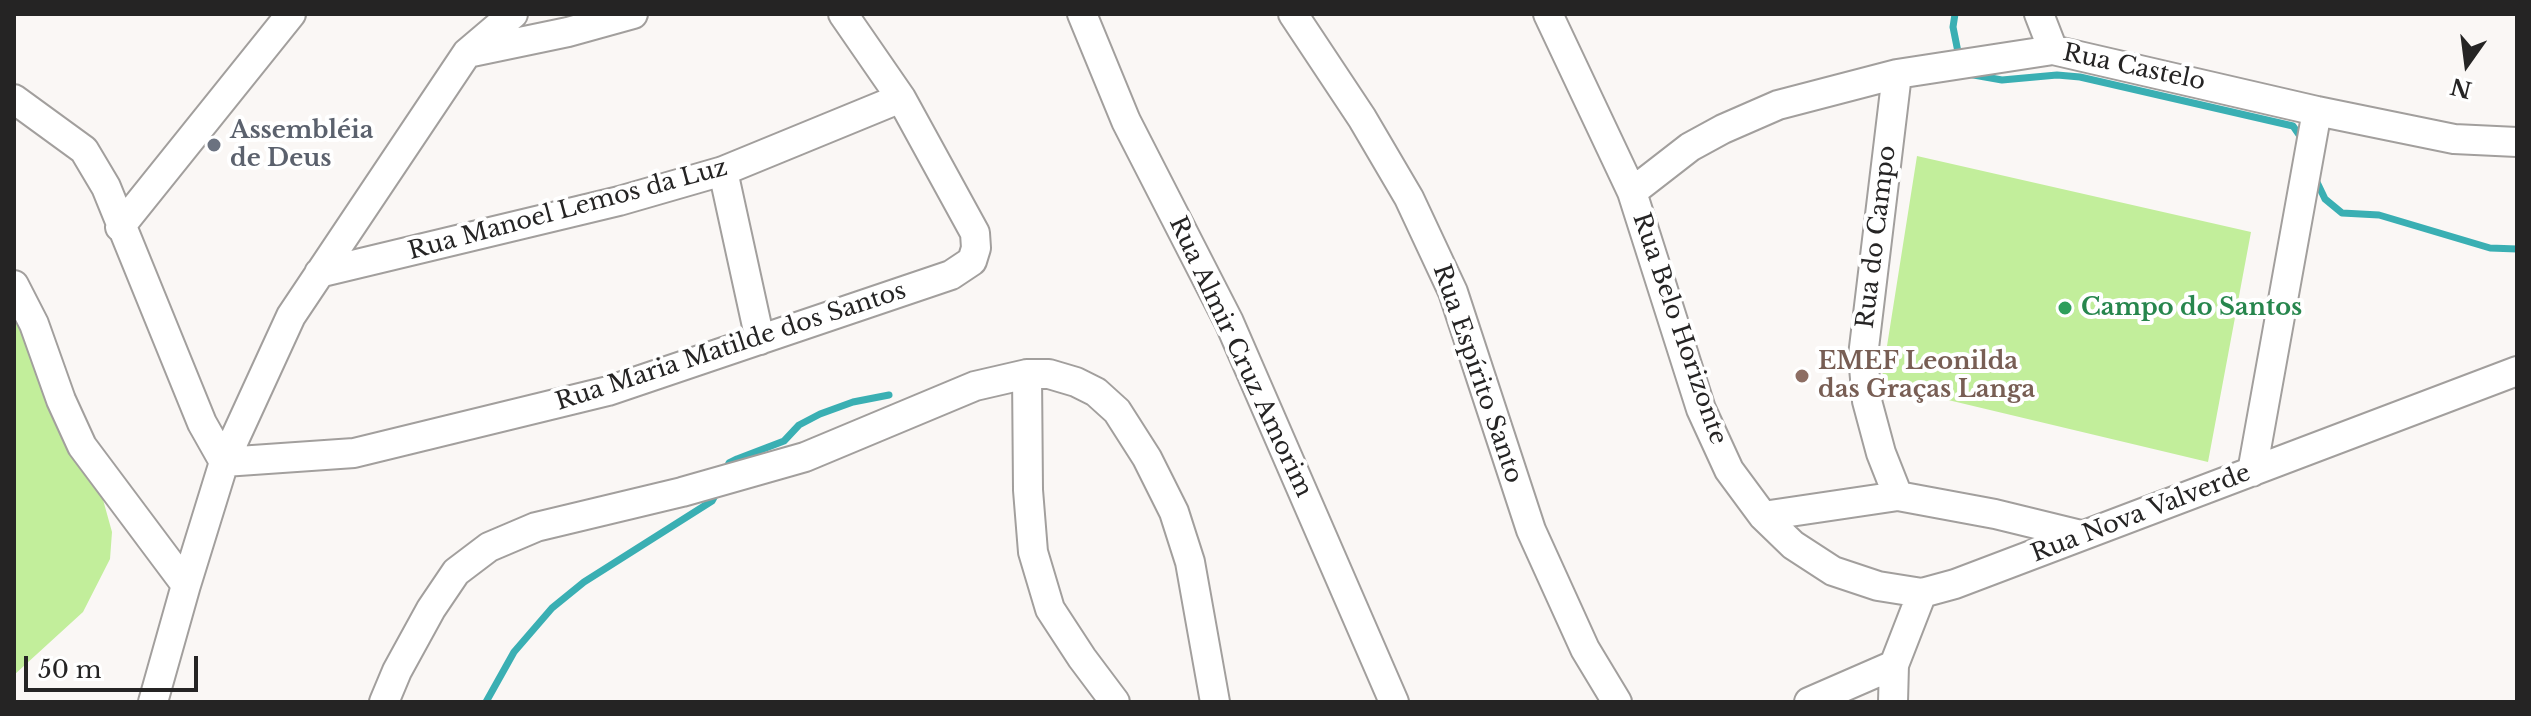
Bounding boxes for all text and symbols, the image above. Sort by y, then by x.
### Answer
north arrow [2427,24,2507,104]
street label: Rua Castelo [2060,39,2208,97]
text: N [2448,72,2474,103]
place label: Assembléia de Deus [230,117,374,173]
marker: Assembléia de Deus [205,136,223,154]
street label: Rua do Campo [1851,144,1903,330]
street label: Rua Manoel Lemos da Luz [405,154,731,266]
street label: Rua Belo Horizonte [1626,209,1732,449]
street label: Rua Almir Cruz Amorim [1162,212,1318,502]
street label: Rua Espírito Santo [1426,261,1528,487]
street label: Rua Maria Matilde dos Santos [552,277,910,417]
place label: Campo do Santos [2081,294,2302,322]
marker: Campo do Santos [2056,299,2074,317]
place label: EMEF Leonilda das Graças Langa [1818,348,2035,404]
marker: EMEF Leonilda das Graças Langa [1793,367,1811,385]
street label: Rua Nova Valverde [2027,459,2255,569]
scale bar [28,640,202,690]
text: 50 m [38,655,101,684]

